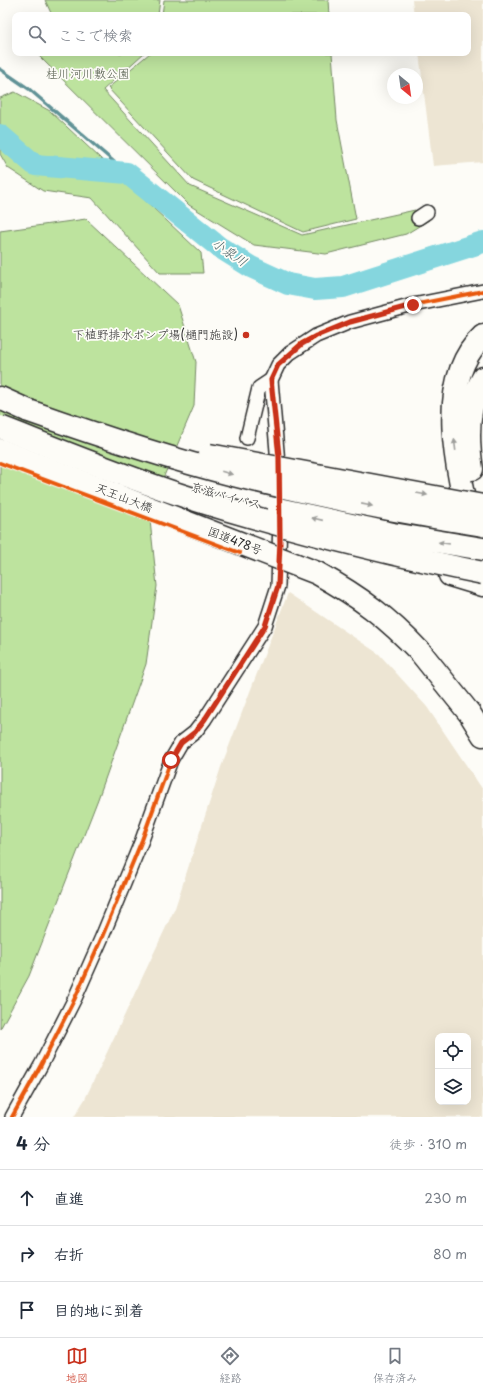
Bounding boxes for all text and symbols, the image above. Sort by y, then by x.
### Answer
search box [12,12,471,56]
icon: search [26,23,48,45]
text: ここで検索 [58,23,133,46]
park label: 桂川河川敷公園 [46,64,130,82]
north arrow [387,68,423,104]
water label: 小泉川 [209,233,252,270]
route end [404,296,422,314]
place label: 下植野排水ポンプ場(樋門施設) [73,325,238,343]
marker: 下植野排水ポンプ場(樋門施設) [241,330,251,340]
one-way arrow [452,439,458,451]
one-way arrow [221,470,233,476]
street label: 京滋バイパス [189,477,263,513]
street label: 天王山大橋 [93,478,156,516]
one-way arrow [416,492,428,498]
one-way arrow [361,502,373,508]
one-way arrow [311,515,323,521]
street label: 国道478号 [205,521,265,559]
one-way arrow [438,540,451,546]
route start [162,751,180,769]
map controls [435,1033,471,1105]
button: locate [435,1033,471,1069]
button: layers [435,1069,471,1105]
text: 4 分 [16,1130,50,1156]
text: 徒歩 · 310 m [390,1134,467,1153]
text: 直進 [54,1186,84,1209]
icon: ahead [16,1187,38,1209]
text: 230 m [425,1188,467,1207]
text: 右折 [54,1242,84,1265]
icon: right [16,1243,38,1265]
text: 80 m [433,1244,467,1263]
text: 目的地に到着 [54,1298,144,1321]
icon: arrive [16,1299,38,1321]
tab: 地図 [66,1345,88,1386]
tab: 経路 [219,1345,241,1386]
tab: 保存済み [373,1345,417,1386]

